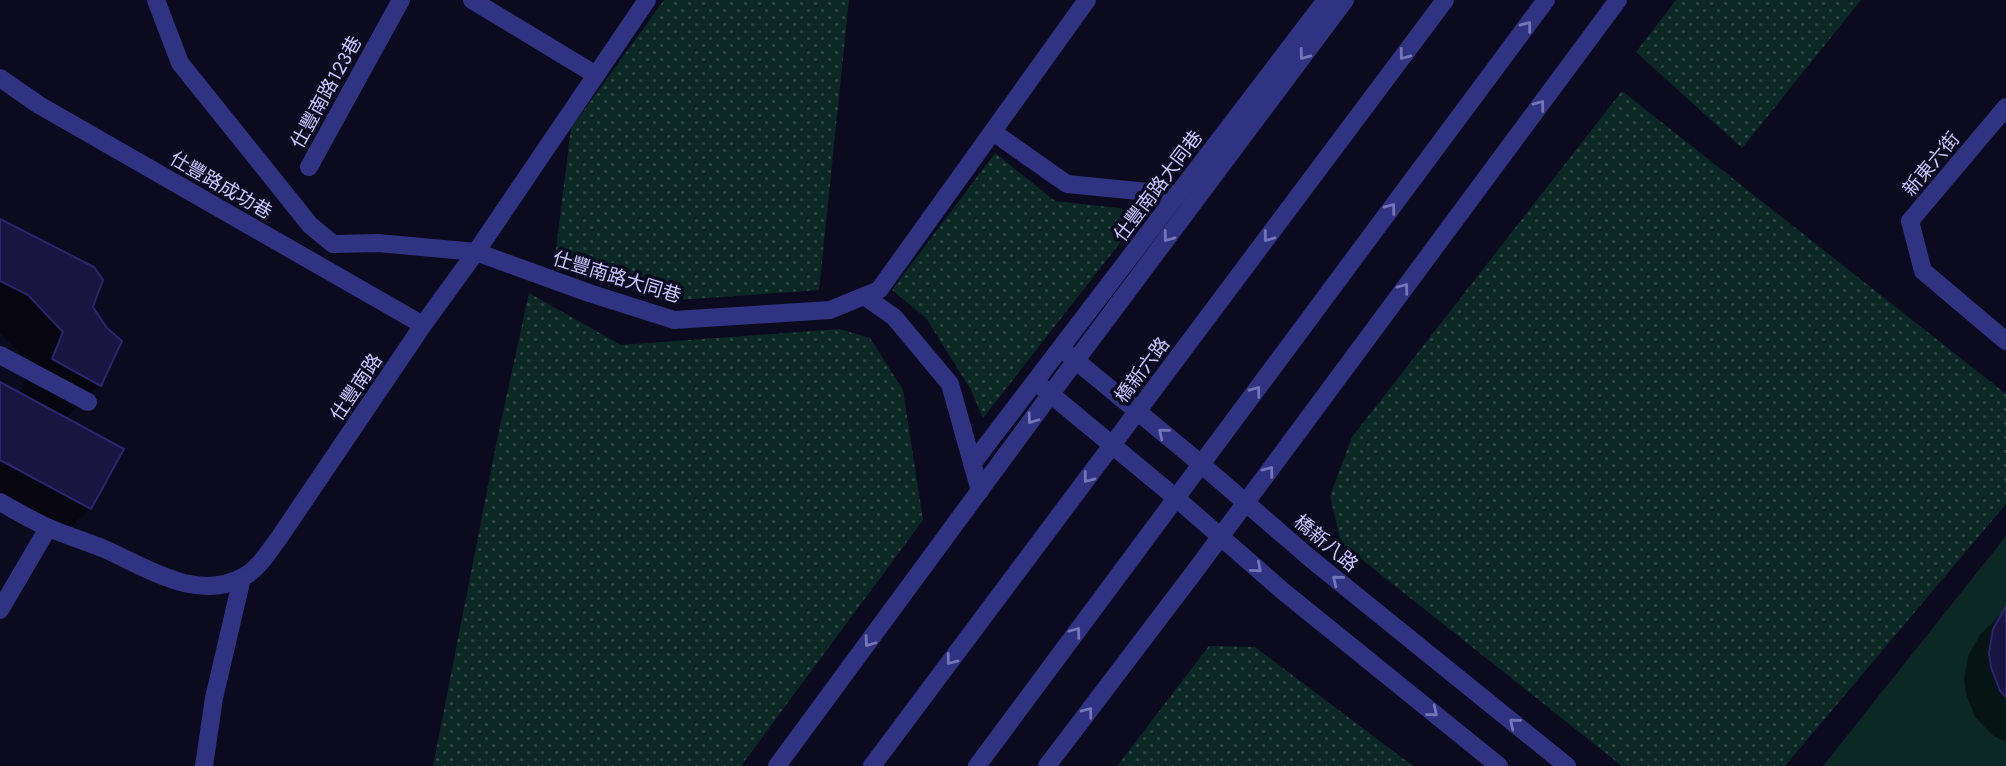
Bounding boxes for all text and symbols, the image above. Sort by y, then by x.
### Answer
one-way arrow [1519,21,1531,33]
street label: 仕豐南路123巷 [284,31,368,153]
one-way arrow [1300,47,1313,60]
one-way arrow [1400,47,1413,59]
one-way arrow [1532,101,1544,113]
street label: 仕豐南路大同巷 [1107,125,1209,247]
street label: 新東六街 [1896,126,1966,202]
street label: 仕豐路成功巷 [165,145,277,225]
one-way arrow [1383,203,1396,216]
one-way arrow [1164,229,1177,242]
one-way arrow [1264,229,1276,242]
street label: 仕豐南路大同巷 [549,245,685,309]
one-way arrow [1396,283,1409,296]
street label: 橋新六路 [1108,332,1176,408]
street label: 仕豐南路 [324,348,388,426]
one-way arrow [1248,386,1260,399]
one-way arrow [1028,412,1041,424]
one-way arrow [1158,429,1171,441]
one-way arrow [1260,466,1273,479]
one-way arrow [1083,470,1096,483]
street label: 橋新八路 [1288,508,1364,578]
one-way arrow [1248,560,1261,572]
one-way arrow [1332,575,1344,588]
one-way arrow [1068,628,1081,640]
one-way arrow [864,634,877,647]
one-way arrow [947,652,960,665]
one-way arrow [1424,704,1437,716]
one-way arrow [1080,707,1092,719]
one-way arrow [1509,719,1522,731]

